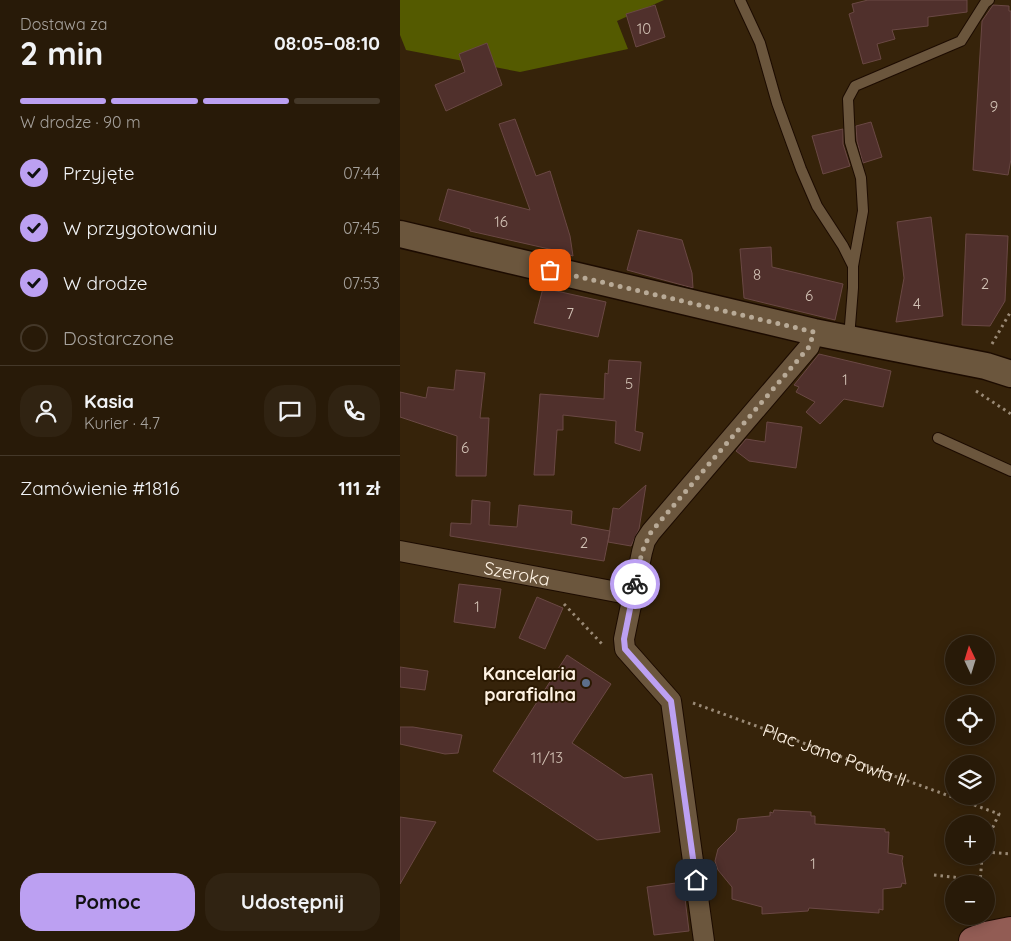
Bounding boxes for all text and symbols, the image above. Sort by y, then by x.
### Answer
text: Dostawa za [20,14,107,34]
house number: 10 [637,19,651,38]
text: 08:05–08:10 [274,31,380,55]
text: 2 min [20,33,103,73]
house number: 9 [990,97,998,116]
text: W drodze · 90 m [20,112,141,132]
icon: check [20,159,48,187]
text: Przyjęte [63,161,134,185]
text: 07:44 [343,163,380,183]
house number: 16 [494,212,508,231]
icon: check [20,214,48,242]
text: W przygotowaniu [63,216,218,240]
text: 07:45 [343,218,380,238]
pin [529,249,571,291]
icon: bag [536,256,564,284]
house number: 8 [753,265,761,284]
icon: check [20,269,48,297]
text: W drodze [63,271,148,295]
text: 07:53 [343,273,380,293]
house number: 2 [981,274,989,293]
house number: 6 [805,286,813,305]
house number: 4 [913,294,921,313]
house number: 7 [566,304,574,323]
text: Dostarczone [63,326,174,350]
house number: 1 [842,370,848,389]
house number: 5 [625,374,633,393]
button: person [20,385,72,437]
button: chat [264,385,316,437]
button: phone [328,385,380,437]
text: Kasia [84,389,134,413]
text: Kurier · 4.7 [84,413,160,433]
house number: 6 [461,438,469,457]
text: Zamówienie #1816 [20,476,180,500]
text: 111 zł [338,476,380,500]
house number: 2 [580,533,588,552]
street label: Szeroka [482,556,552,591]
courier [610,559,660,609]
icon: bike [621,570,649,598]
house number: 1 [474,597,480,616]
north arrow [945,635,995,685]
map controls [945,635,995,925]
place label: Kancelaria parafialna [483,662,576,706]
marker: Kancelaria parafialna [580,677,592,689]
button: locate [945,695,995,745]
street label: Plac Jana Pawła II [760,718,910,791]
house number: 11/13 [531,748,563,767]
button: layers [945,755,995,805]
button: + [945,815,995,865]
house number: 1 [810,854,816,873]
pin [675,859,717,901]
icon: home [682,866,710,894]
button: Pomoc [20,873,195,931]
button: Udostępnij [205,873,380,931]
button: − [945,875,995,925]

